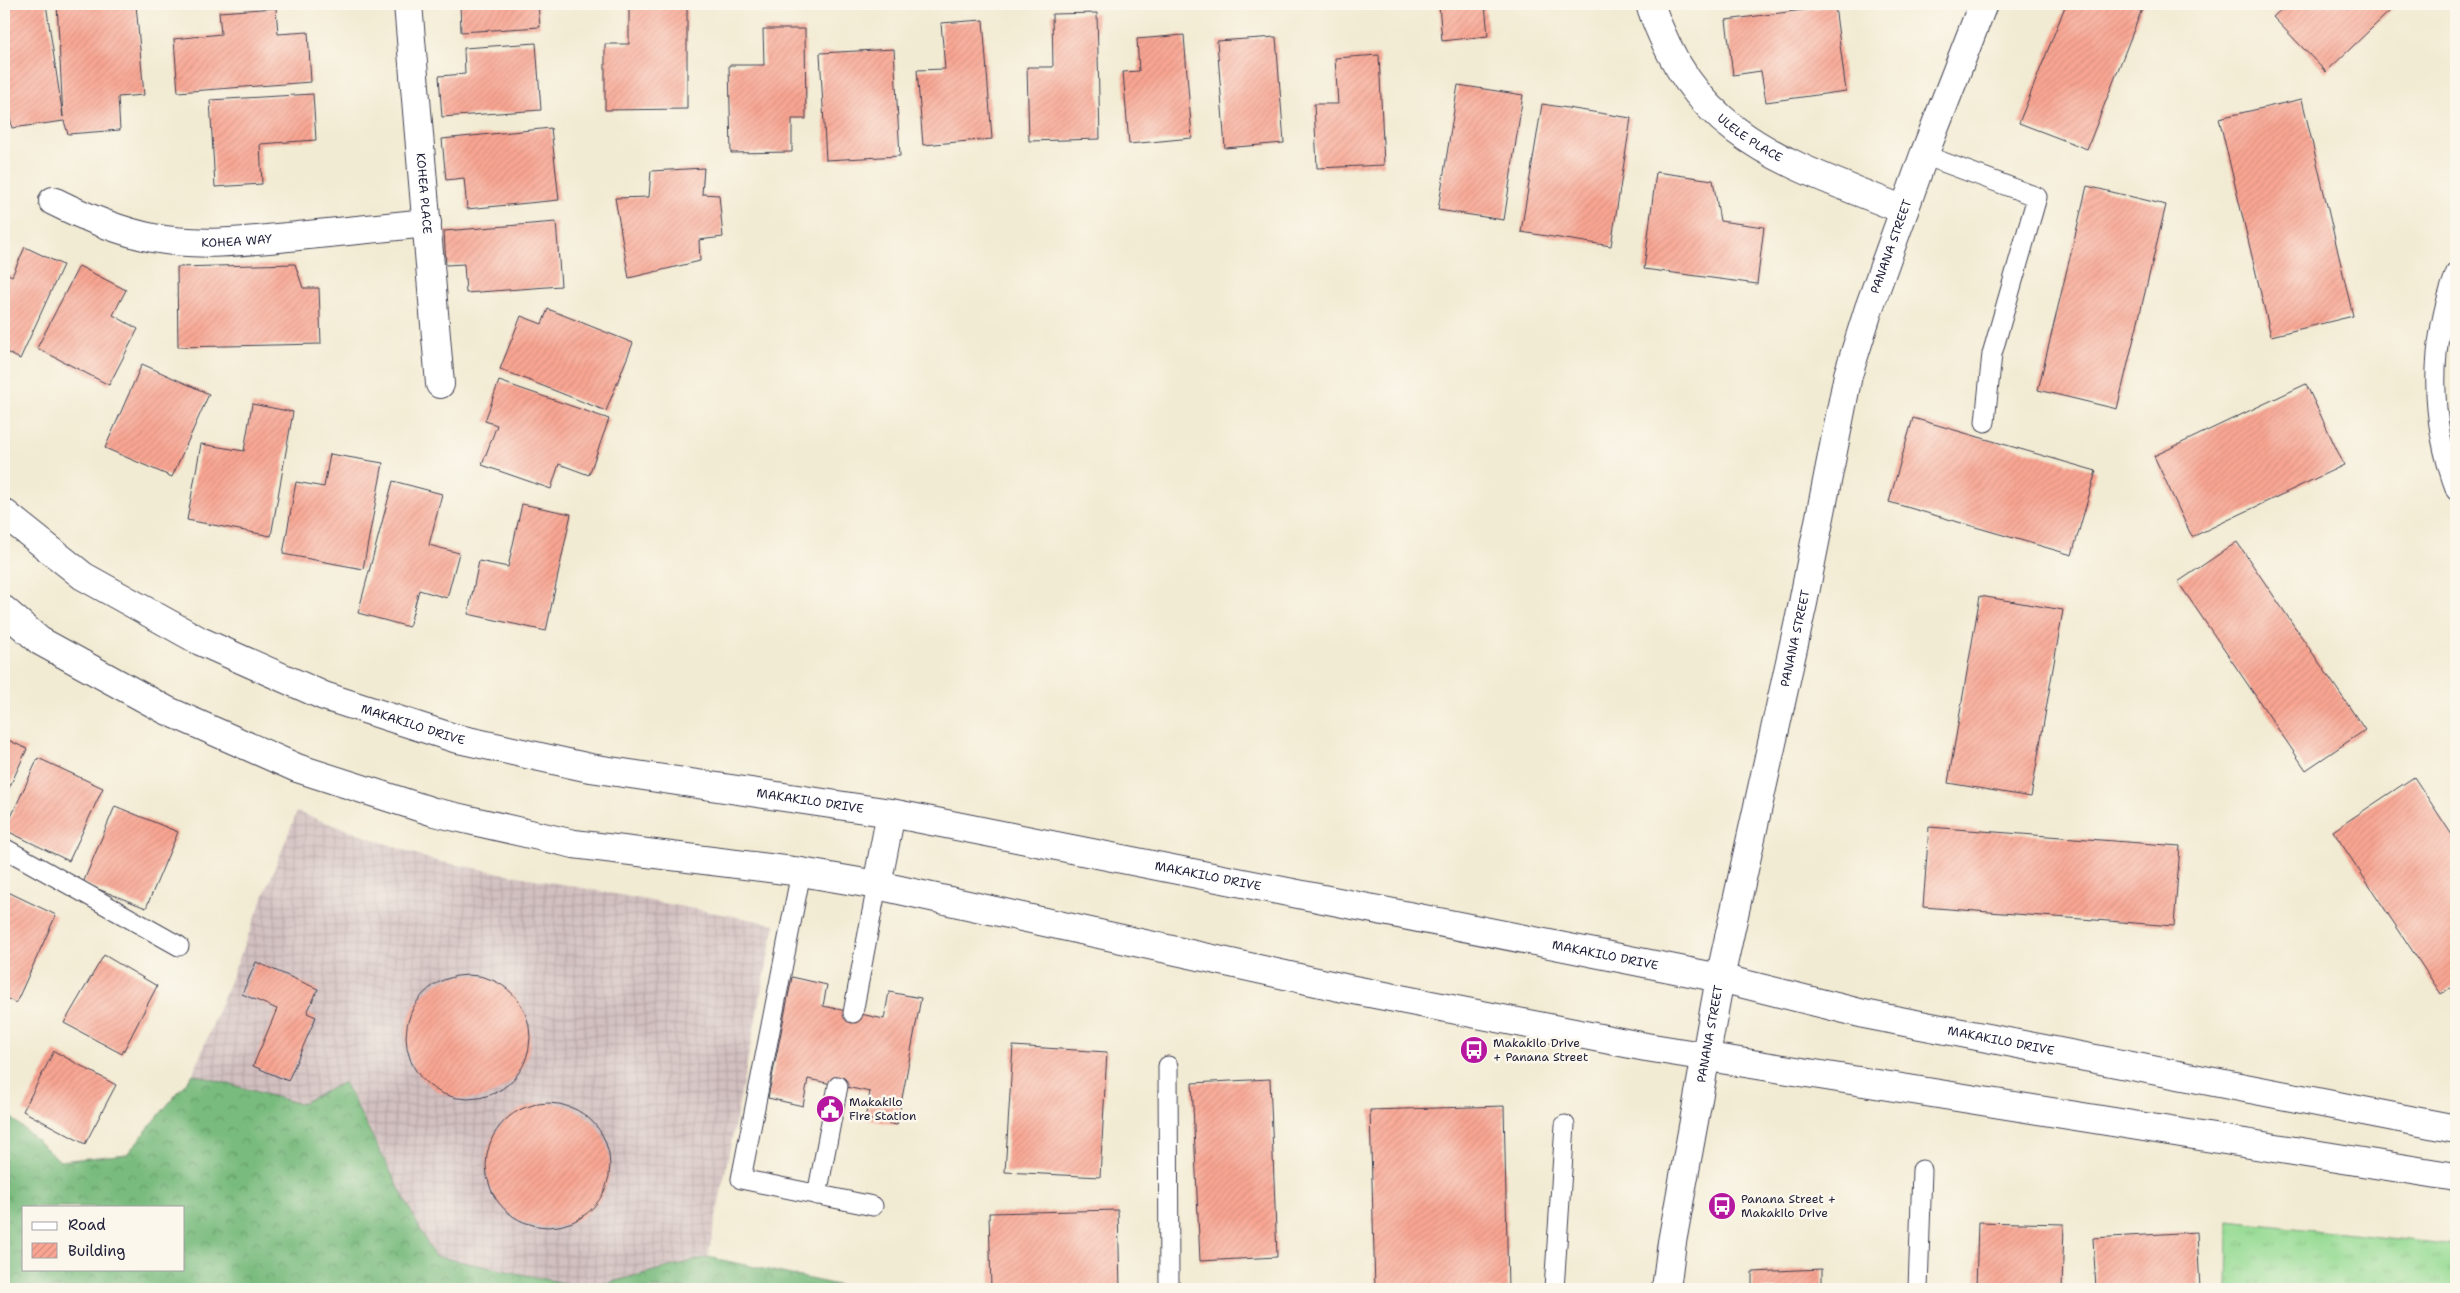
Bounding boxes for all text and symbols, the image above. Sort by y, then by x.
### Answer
street label: ULELE PLACE [1714,110,1785,165]
street label: KOHEA PLACE [413,152,435,234]
street label: PANANA STREET [1867,197,1916,296]
street label: KOHEA WAY [201,231,274,251]
street label: PANANA STREET [1777,588,1814,688]
street label: MAKAKILO DRIVE [359,700,466,748]
street label: MAKAKILO DRIVE [755,785,865,817]
street label: MAKAKILO DRIVE [1153,858,1263,895]
street label: MAKAKILO DRIVE [1551,937,1660,974]
street label: PANANA STREET [1693,983,1727,1084]
street label: MAKAKILO DRIVE [1946,1022,2056,1059]
bus stop icon: Makakilo Drive + Panana Street [1459,1035,1489,1065]
place label: Makakilo Drive + Panana Street [1493,1035,1588,1065]
public building icon: Makakilo Fire Station [815,1094,845,1124]
place label: Makakilo Fire Station [849,1094,916,1124]
bus stop icon: Panana Street + Makakilo Drive [1707,1191,1737,1221]
place label: Panana Street + Makakilo Drive [1741,1191,1836,1221]
legend [22,1206,185,1270]
text: Road [68,1215,106,1235]
text: Building [68,1241,125,1261]

